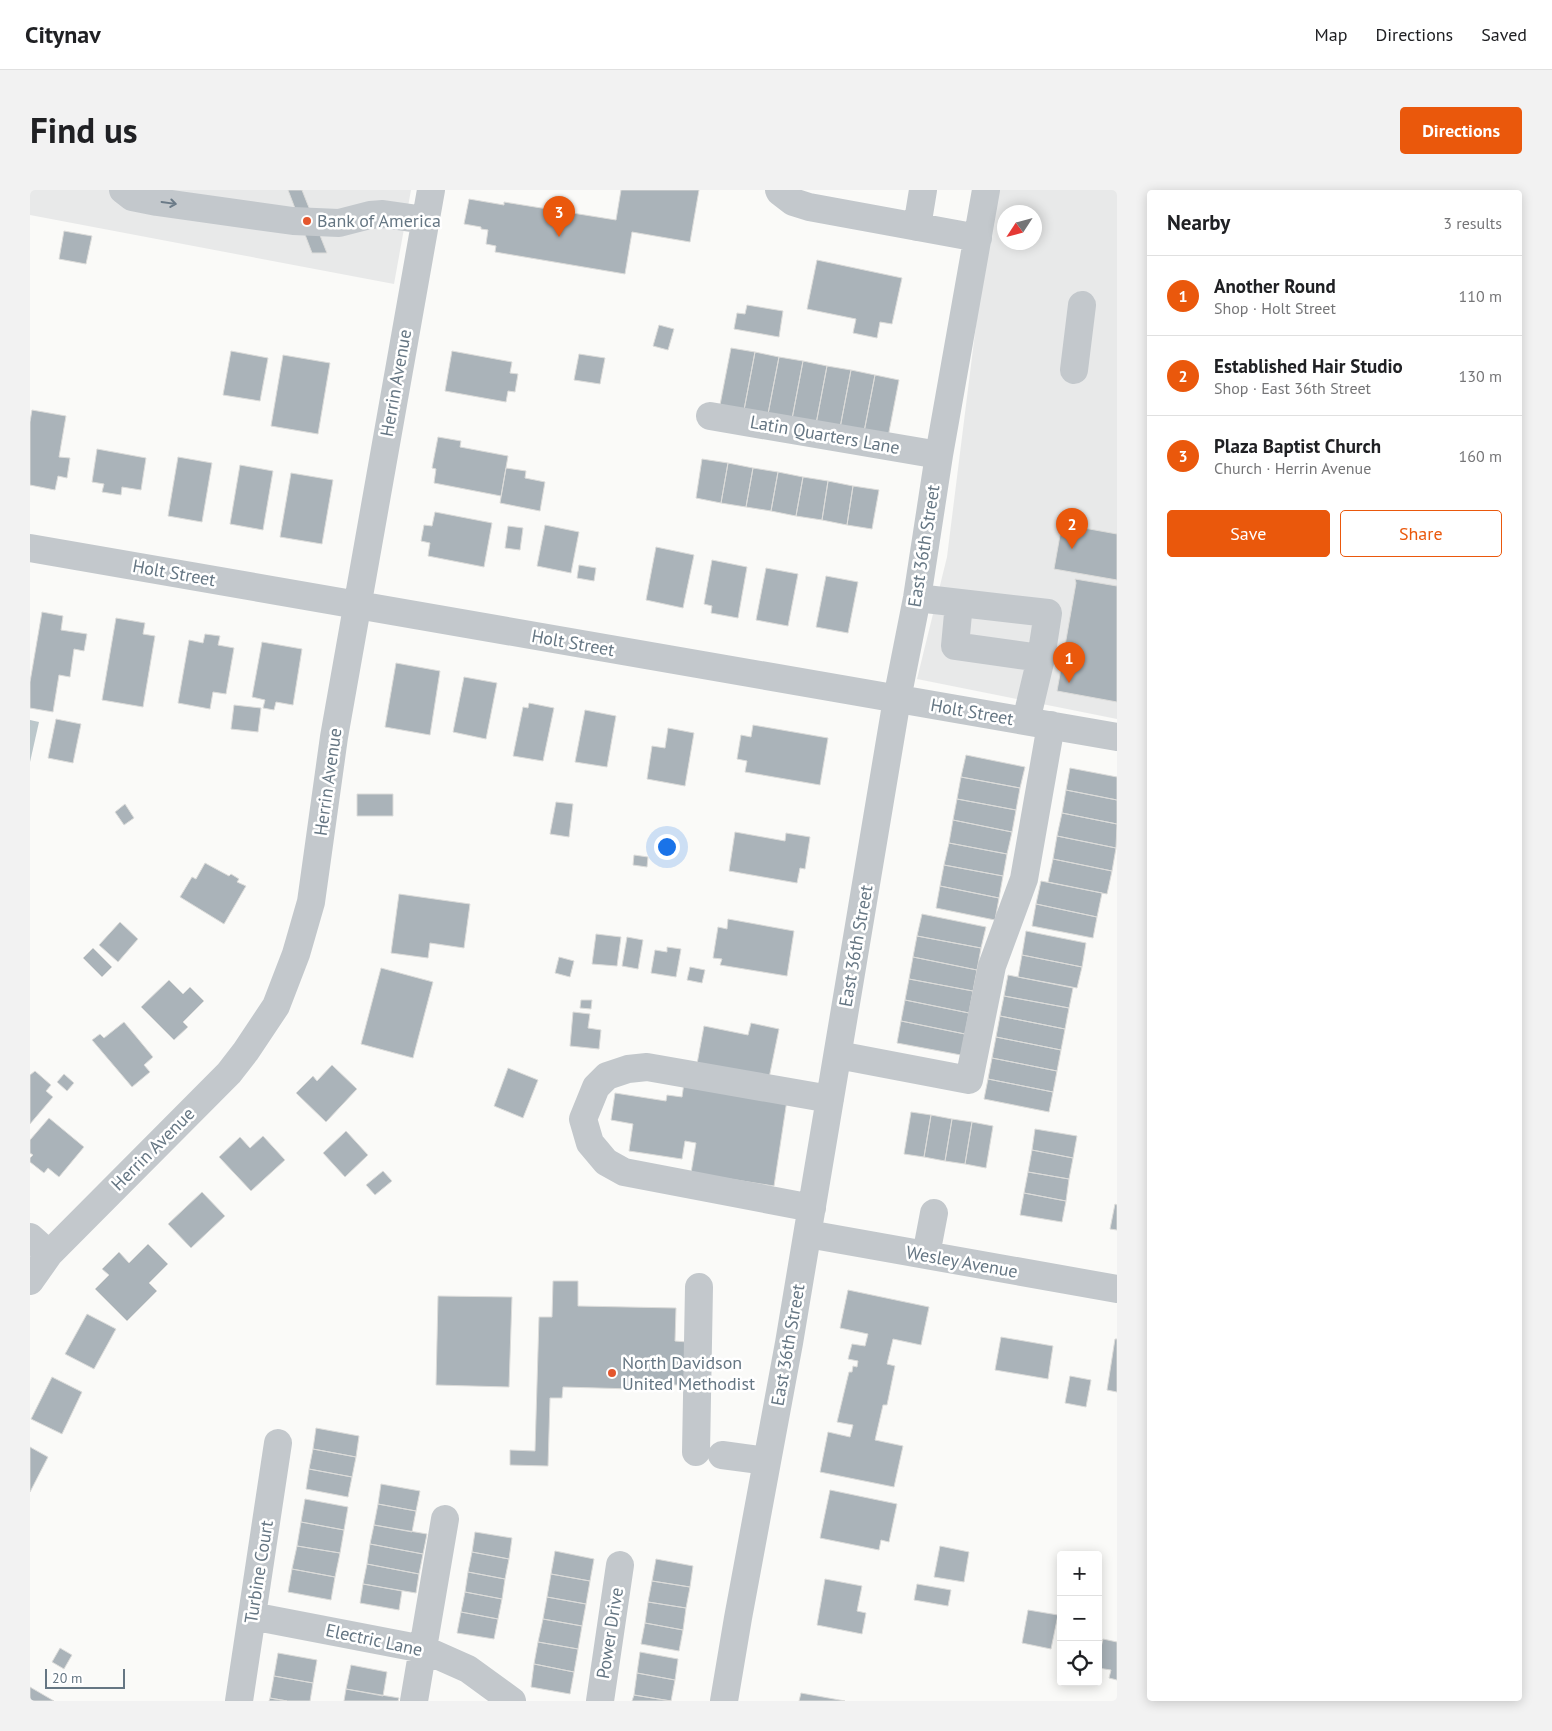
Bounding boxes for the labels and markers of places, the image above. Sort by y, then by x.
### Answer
pin: 3 [543,196,575,237]
place label: Bank of America [317,209,441,232]
marker: Bank of America [301,215,313,227]
pin: 2 [1056,508,1088,549]
pin: 1 [1053,642,1085,683]
place label: North Davidson United Methodist [622,1351,755,1395]
marker: North Davidson United Methodist [606,1367,618,1379]

